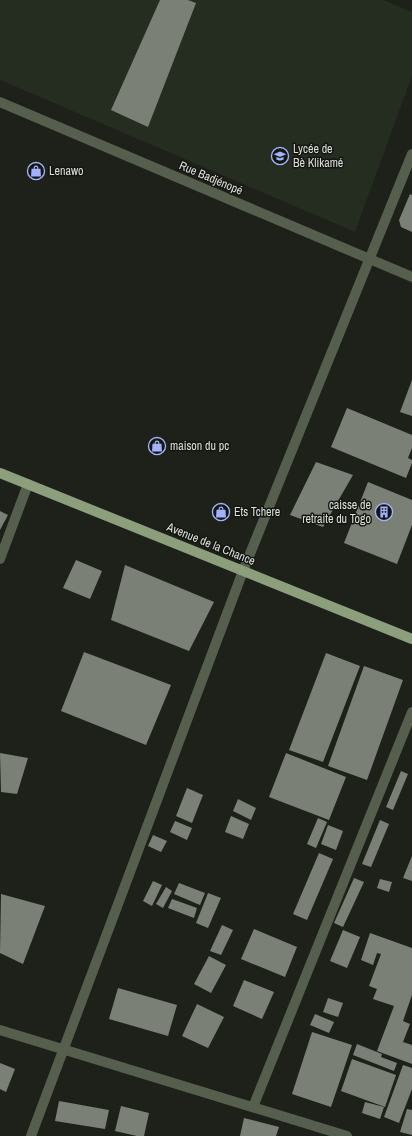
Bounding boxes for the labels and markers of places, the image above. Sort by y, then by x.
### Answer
place label: Lycée de Bè Klikamé [293,141,343,171]
school or university icon: Lycée de Bè Klikamé [270,146,290,166]
shop icon: Lenawo [26,161,46,181]
place label: Lenawo [49,163,83,179]
shop icon: maison du pc [147,436,167,456]
place label: maison du pc [170,438,229,454]
place label: caisse de retraite du Togo [302,497,371,527]
shop icon: Ets Tchere [211,502,231,522]
building icon: caisse de retraite du Togo [374,502,394,522]
place label: Ets Tchere [234,504,280,520]

